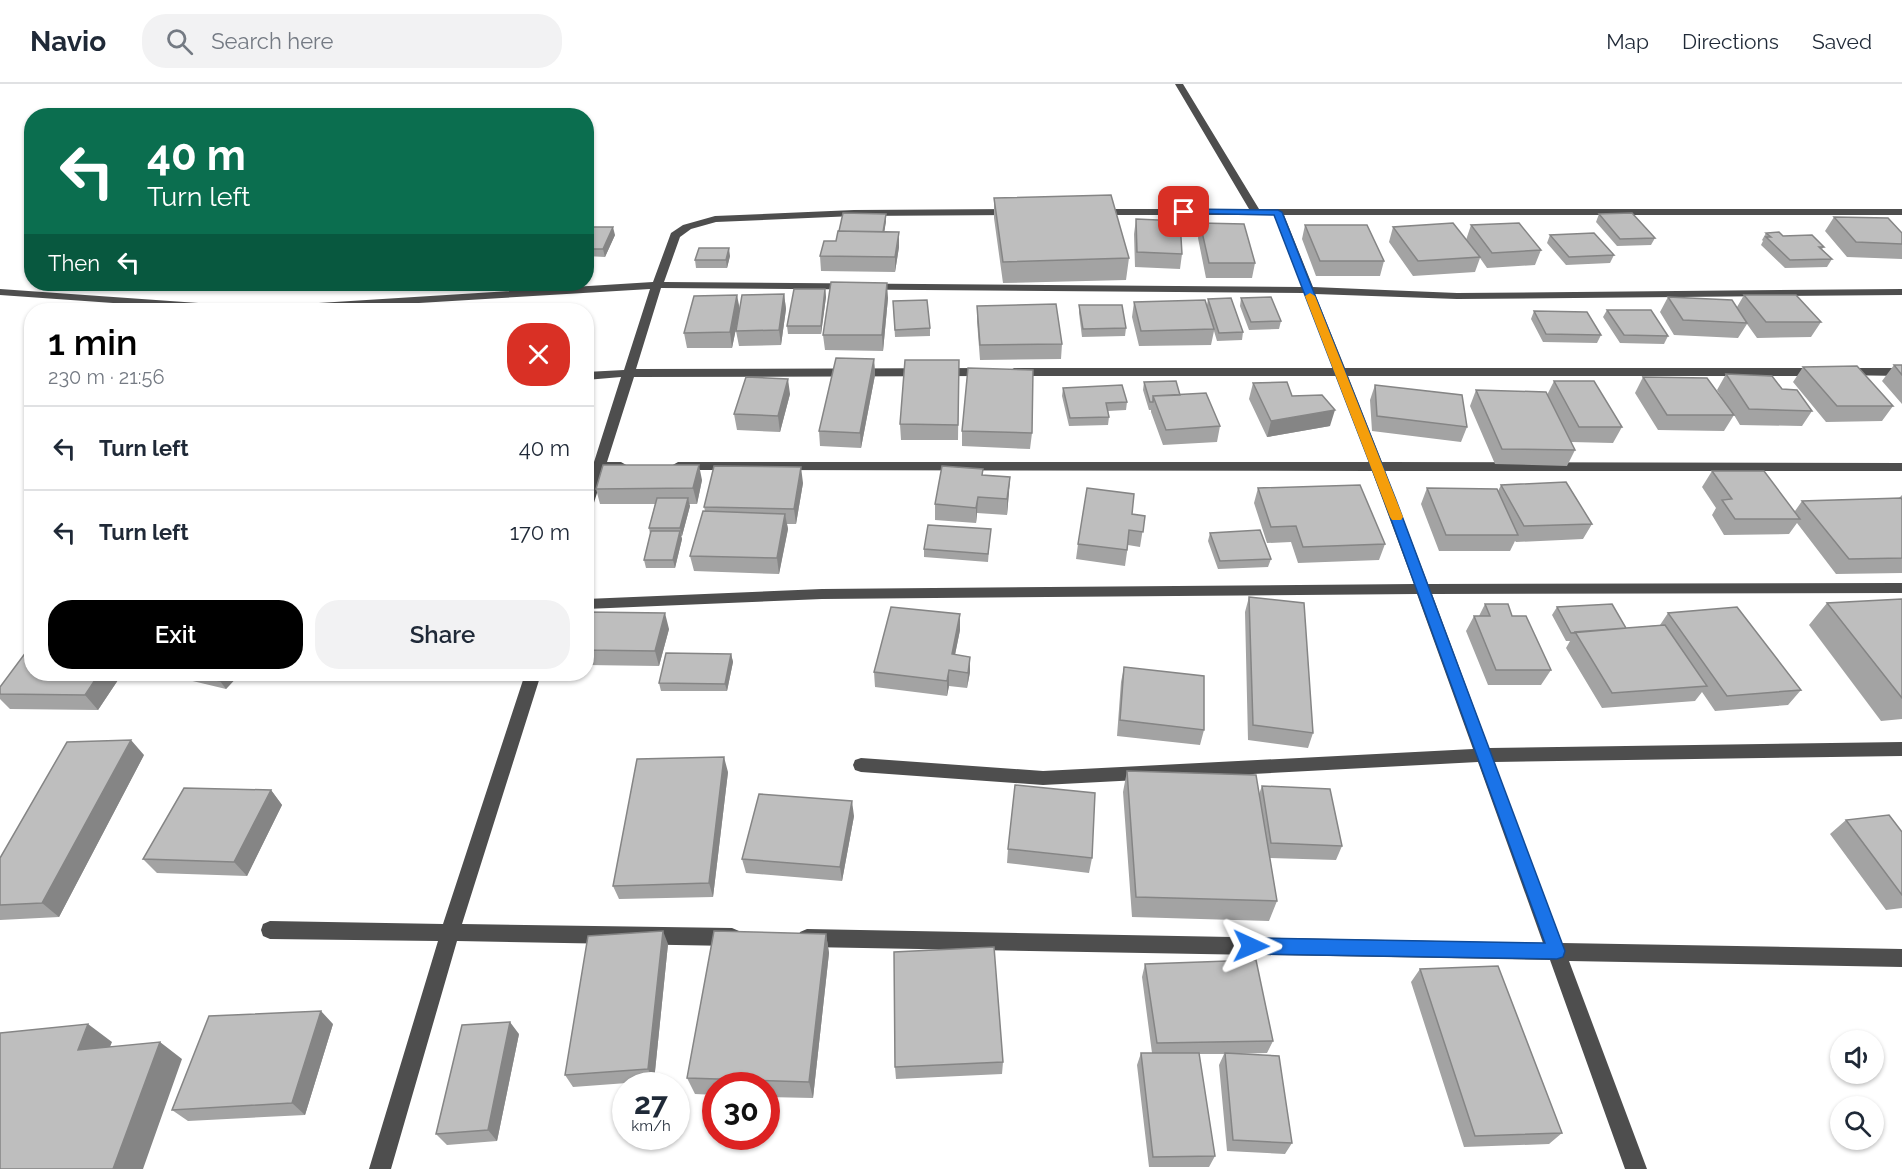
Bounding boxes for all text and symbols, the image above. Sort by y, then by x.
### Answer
search box [142,14,562,68]
text: Navio [30,25,106,58]
icon: search [163,25,196,58]
text: Search here [211,28,333,54]
text: Map [1606,29,1649,54]
text: Directions [1682,29,1779,54]
text: Saved [1812,29,1872,54]
text: 40 m [147,131,246,180]
icon: left [48,132,126,210]
text: Turn left [147,181,250,212]
pin [1158,186,1209,237]
icon: arrive [1167,195,1200,228]
icon: left [112,246,145,279]
text: Then [48,250,100,276]
text: 1 min [48,321,137,363]
button: close [507,323,570,386]
text: 230 m · 21:56 [48,365,165,389]
icon: left [48,432,81,465]
text: Turn left [99,435,189,461]
text: 40 m [519,435,570,461]
icon: left [48,516,81,549]
text: Turn left [99,519,189,545]
text: 170 m [510,519,570,545]
button: Exit [48,600,303,669]
button: Share [315,600,570,669]
position arrow [1219,914,1283,978]
map controls [1830,1030,1884,1150]
button: sound [1830,1030,1884,1084]
speed limit sign: 30 [702,1072,780,1150]
text: 27 [634,1086,668,1121]
button: search [1830,1096,1884,1150]
text: km/h [631,1117,671,1135]

